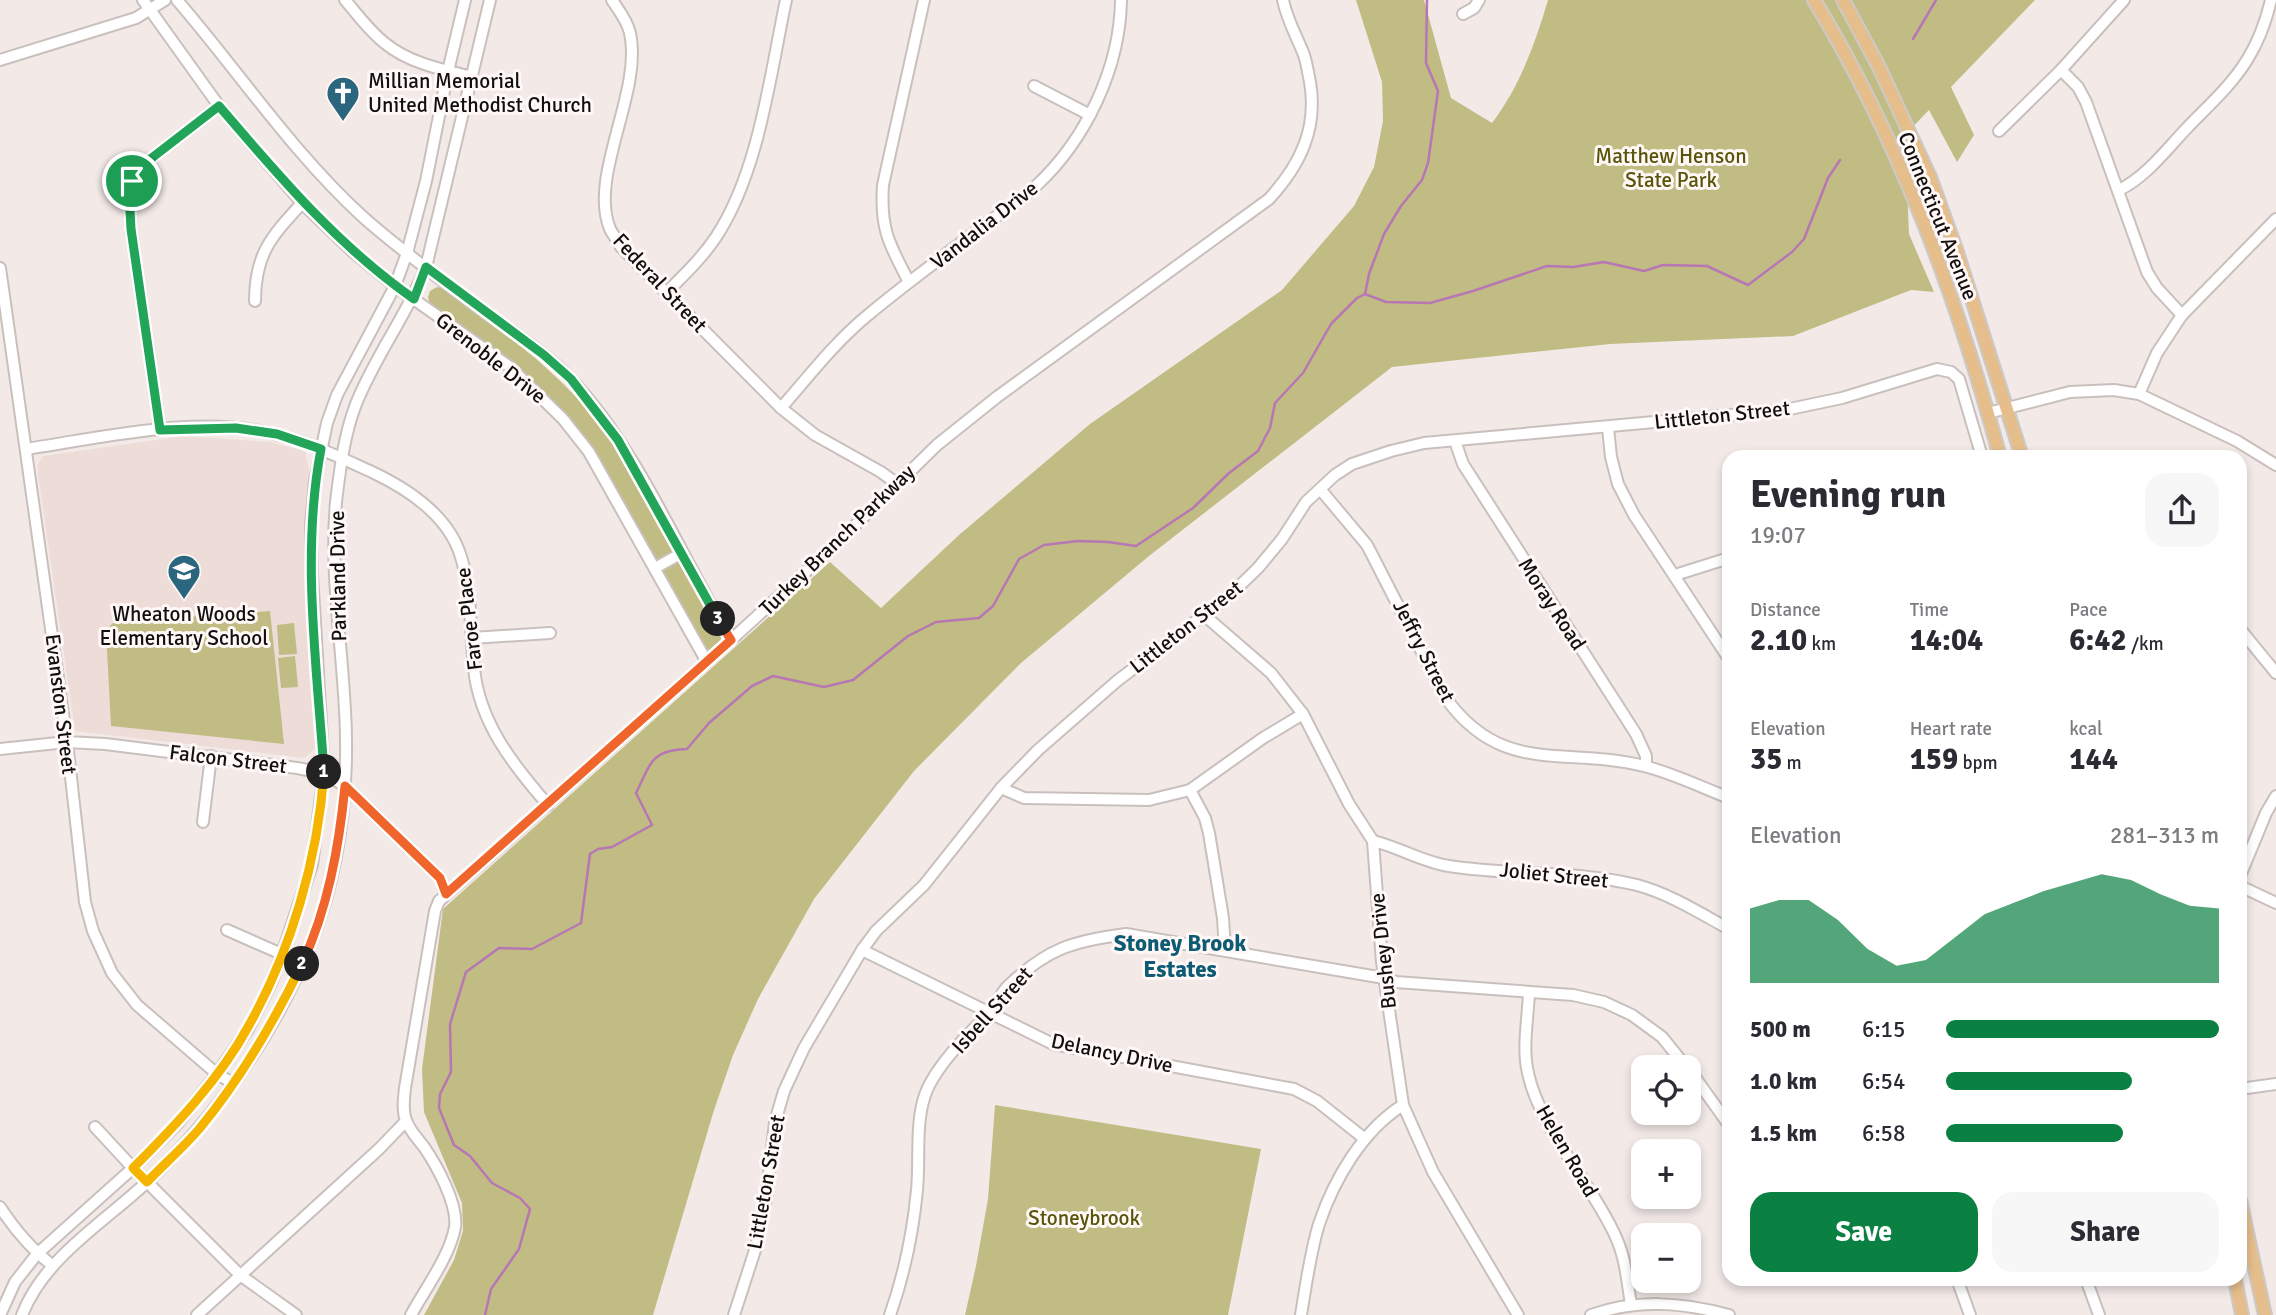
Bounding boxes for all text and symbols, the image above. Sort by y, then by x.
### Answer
place label: Millian Memorial United Methodist Church [368,68,592,118]
church icon: Millian Memorial United Methodist Church [324,74,362,123]
street label: Connecticut Avenue [1892,128,1984,304]
park label: Matthew Henson State Park [1595,143,1747,193]
pin [102,151,162,211]
icon: arrive [113,162,151,200]
street label: Vandalia Drive [925,175,1043,275]
street label: Federal Street [607,228,713,338]
street label: Grenoble Drive [431,307,551,409]
street label: Littleton Street [1653,395,1791,435]
street label: Turkey Branch Parkway [754,459,920,621]
text: Evening run [1750,471,1946,518]
button: share [2145,473,2219,547]
street label: Parkland Drive [324,510,352,642]
text: 19:07 [1750,521,1806,550]
school or university icon: Wheaton Woods Elementary School [165,552,203,601]
street label: Moray Road [1512,553,1592,655]
street label: Faroe Place [450,566,488,672]
street label: Littleton Street [1124,575,1248,679]
street label: Jeffry Street [1387,596,1461,706]
text: Distance [1750,598,1821,622]
text: Time [1910,598,1949,622]
text: Pace [2069,598,2108,622]
place label: Wheaton Woods Elementary School [100,601,268,651]
pin: 3 [700,602,736,636]
text: 3 [712,606,723,630]
text: 2.10 [1750,622,1807,659]
text: 14:04 [1910,622,1983,659]
text: 6:42 [2069,622,2127,659]
street label: Evanston Street [39,632,83,776]
text: km [1807,632,1836,656]
text: /km [2127,632,2164,656]
text: Elevation [1750,717,1826,741]
text: Heart rate [1910,717,1992,741]
text: kcal [2069,717,2103,741]
street label: Falcon Street [168,739,288,779]
text: 35 [1750,741,1782,778]
text: 159 [1910,741,1958,778]
text: 144 [2069,741,2118,778]
text: m [1782,751,1802,775]
text: bpm [1958,751,1998,775]
pin: 1 [306,754,342,790]
text: 1 [318,759,329,783]
text: Elevation [1750,821,1842,850]
text: 281–313 m [2110,821,2219,850]
street label: Joliet Street [1498,856,1610,894]
street label: Bushey Drive [1364,892,1402,1010]
district label: Stoney Brook Estates [1114,929,1246,984]
pin: 2 [284,946,320,982]
text: 2 [296,951,307,975]
street label: Isbell Street [946,961,1038,1059]
text: 500 m [1750,1015,1811,1044]
text: 6:15 [1862,1015,1905,1044]
street label: Delancy Drive [1049,1027,1175,1079]
map controls [1631,1055,1701,1293]
button: locate [1631,1055,1701,1125]
text: 1.0 km [1750,1067,1817,1096]
text: 6:54 [1862,1067,1905,1096]
street label: Helen Road [1530,1100,1604,1202]
street label: Littleton Street [741,1113,791,1251]
text: 1.5 km [1750,1119,1817,1148]
text: 6:58 [1862,1119,1905,1148]
button: + [1631,1139,1701,1209]
button: Save [1750,1192,1978,1272]
button: Share [1992,1192,2219,1272]
park label: Stoneybrook [1028,1205,1140,1231]
button: − [1631,1223,1701,1293]

